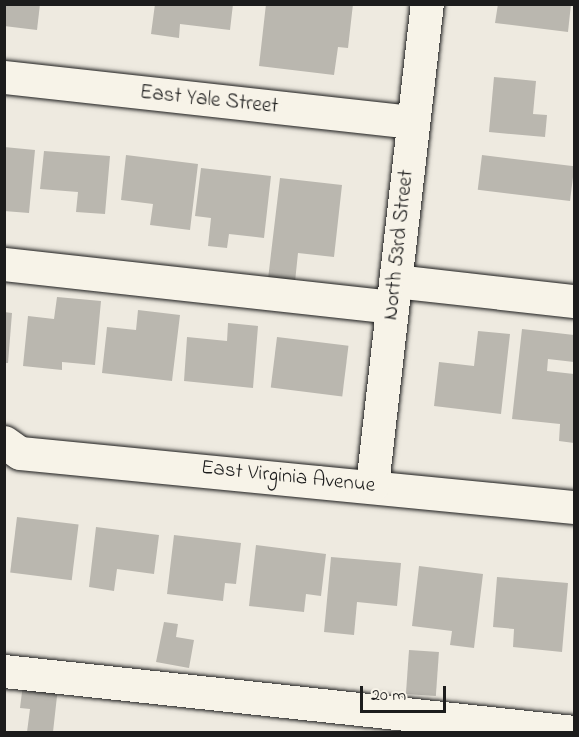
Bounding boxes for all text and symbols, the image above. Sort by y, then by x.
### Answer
street label: East Yale Street [138,80,280,120]
street label: North 53rd Street [379,169,419,321]
street label: East Virginia Avenue [200,455,376,499]
scale bar [363,674,448,712]
text: 20 m [371,683,406,709]

